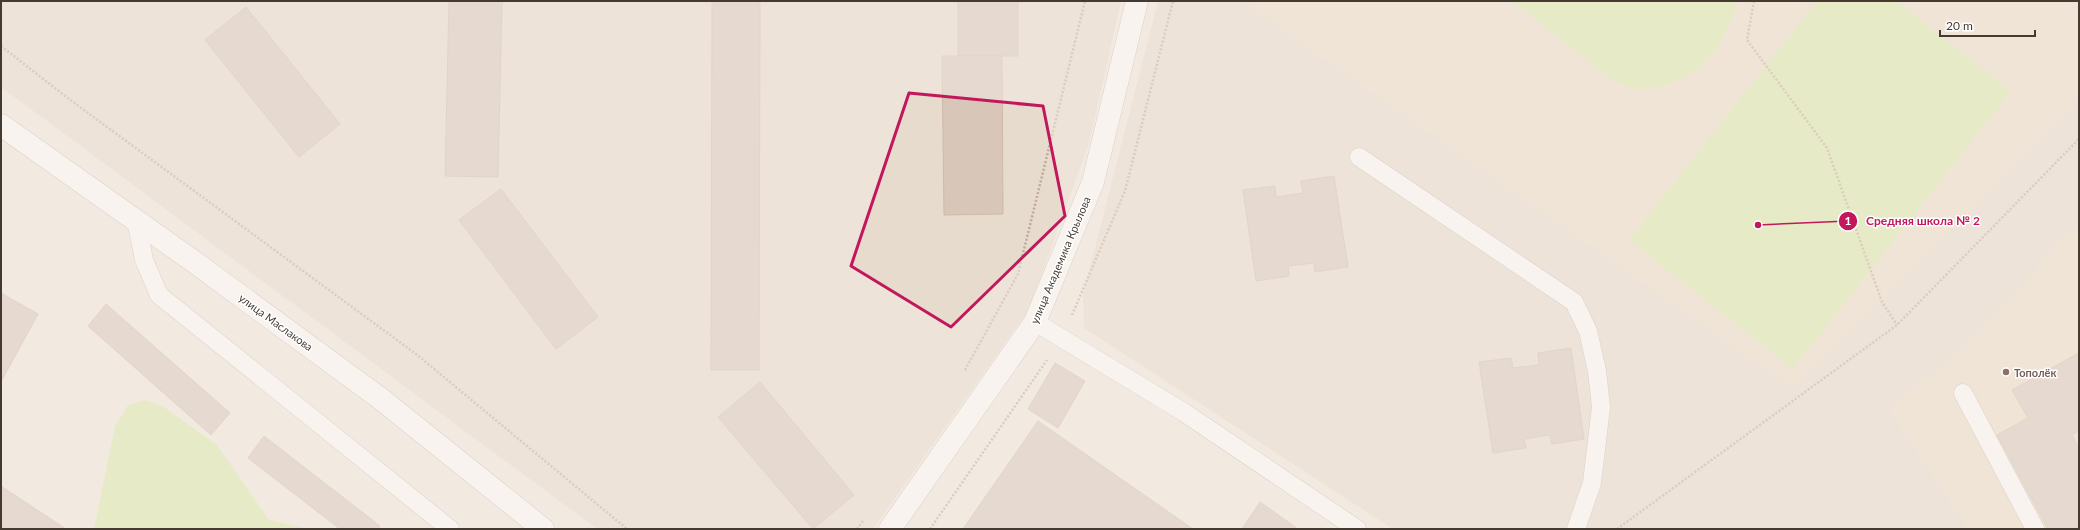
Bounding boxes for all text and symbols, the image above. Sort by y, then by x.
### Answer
scale bar [1940,12,2035,38]
text: 20 m [1946,18,1973,33]
street label: улица Академика Крылова [1027,194,1093,326]
callout: Средняя школа № 2 [1838,209,1987,233]
text: 1 [1845,213,1852,228]
text: Средняя школа № 2 [1866,213,1980,228]
street label: улица Маслакова [237,291,315,353]
place label: Тополёк [2014,366,2056,379]
marker: Тополёк [2001,367,2011,377]

